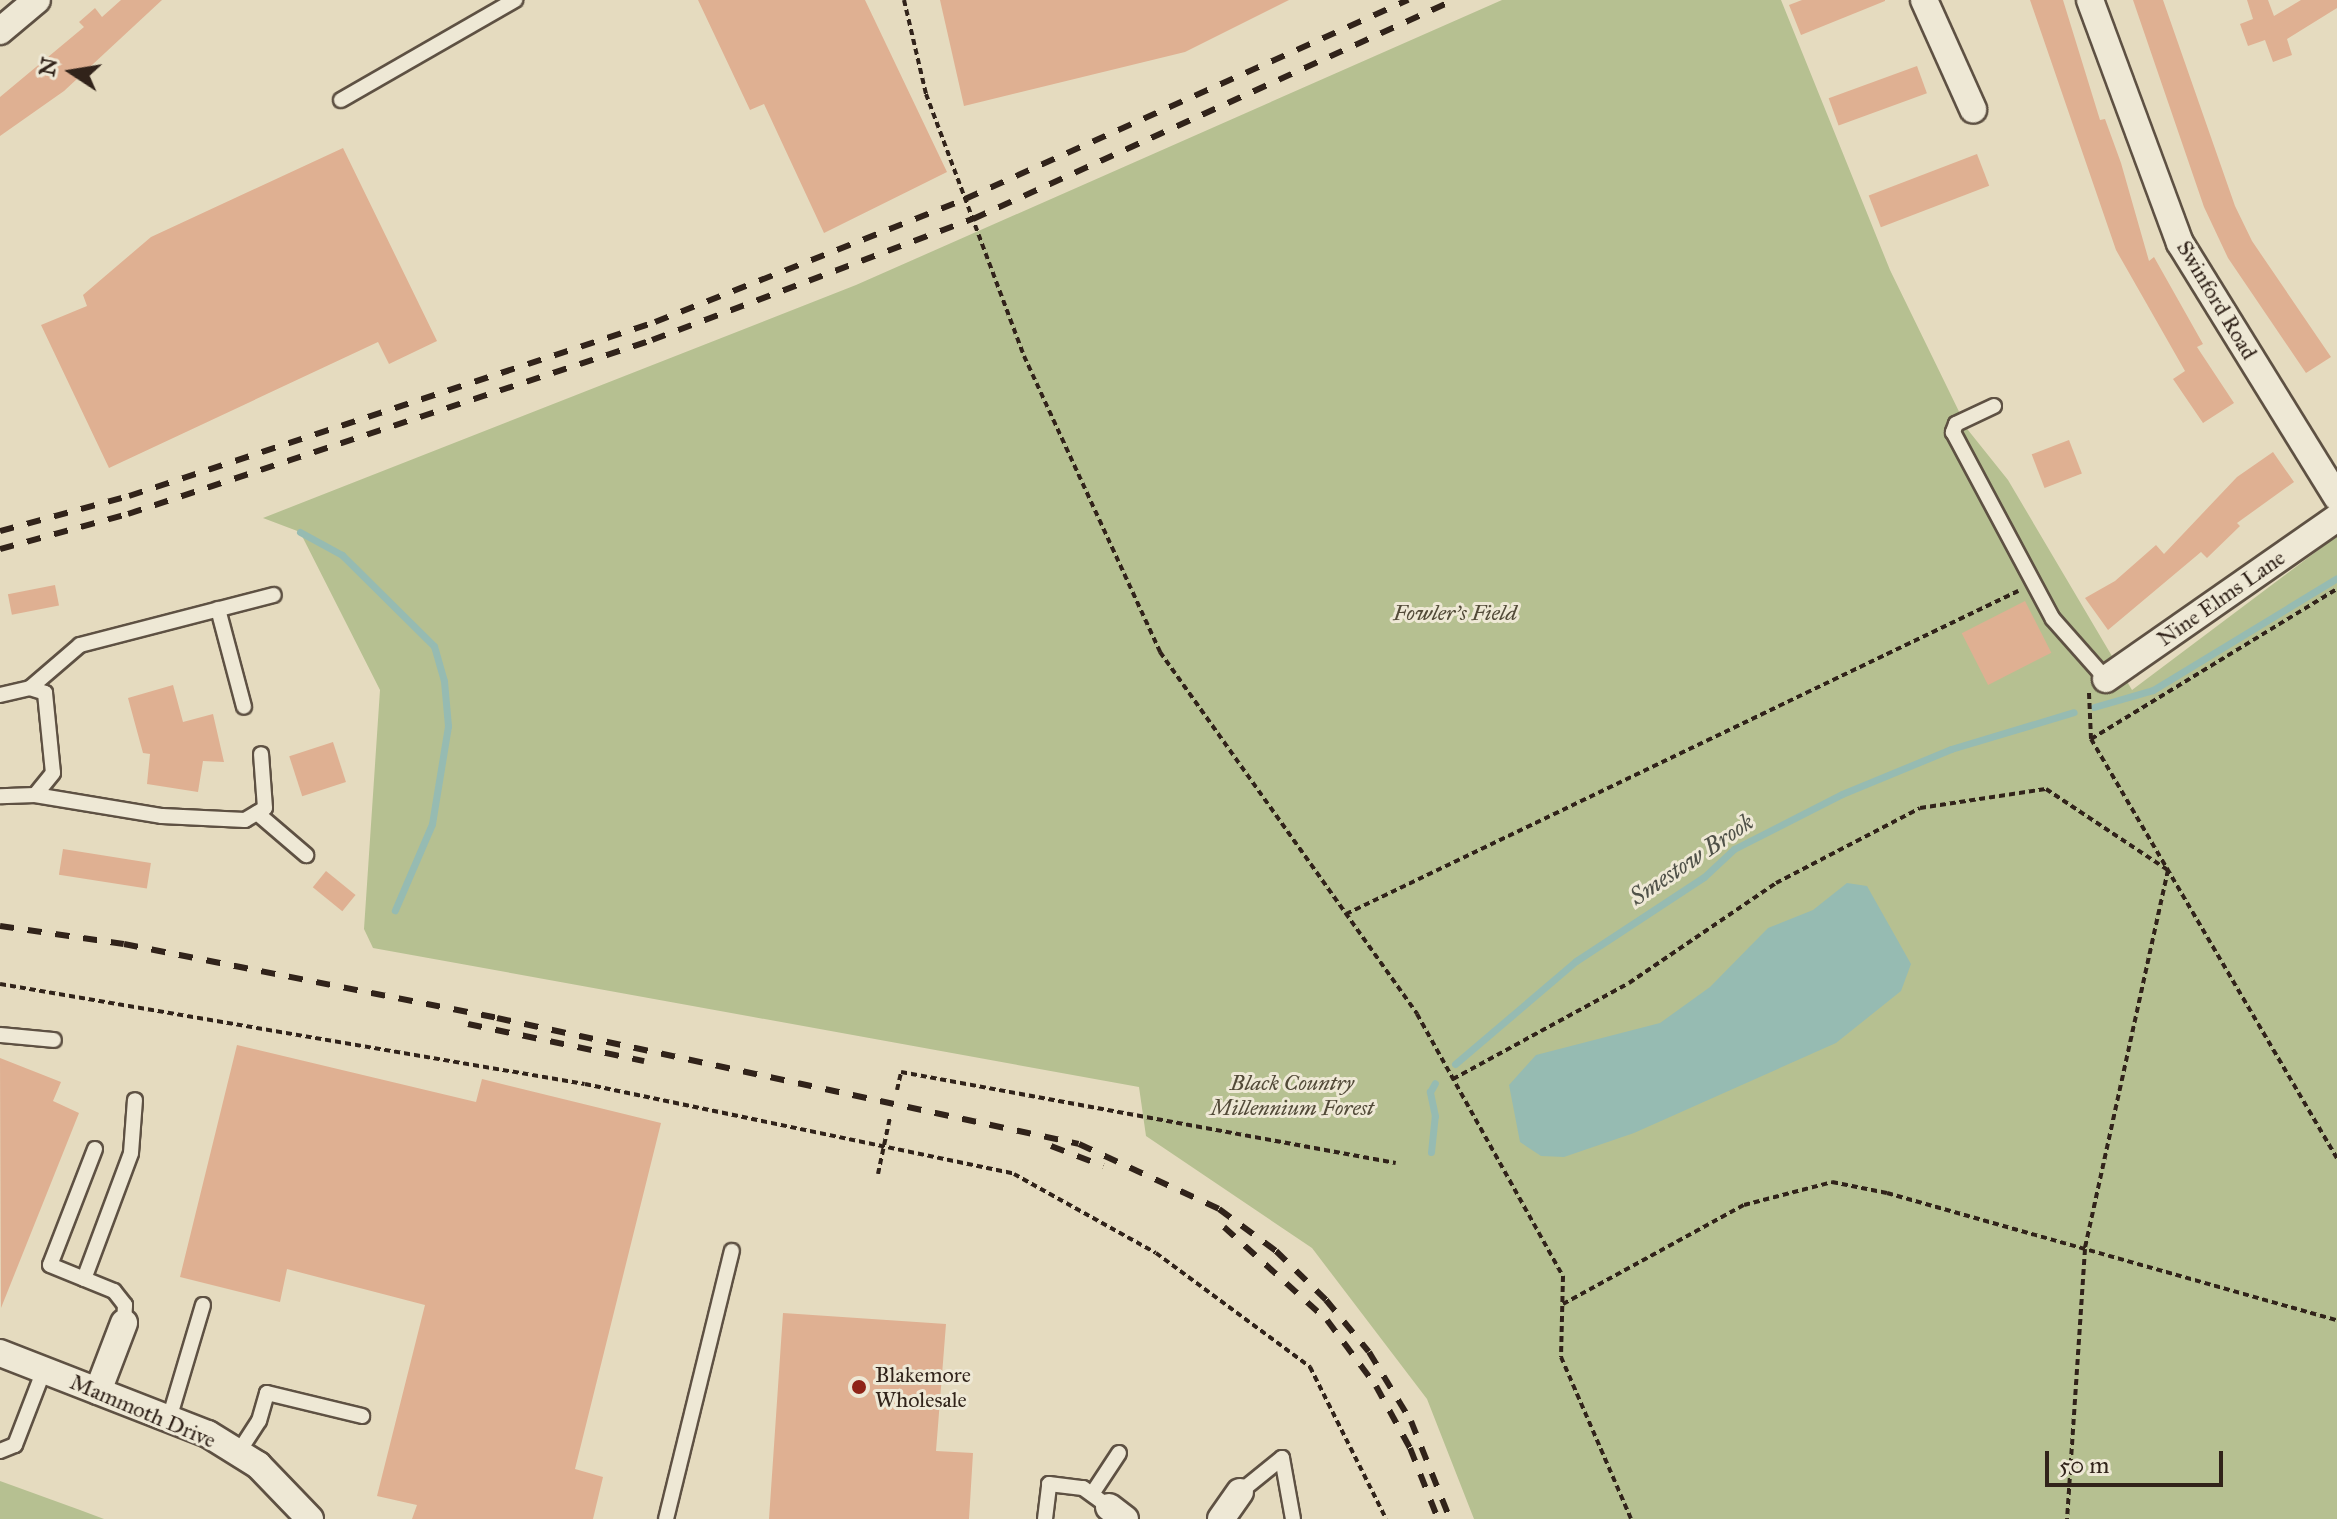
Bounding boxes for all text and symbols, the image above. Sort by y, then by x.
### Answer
north arrow [32,32,112,112]
text: N [33,55,63,79]
street label: Swinford Road [2171,236,2263,364]
street label: Nine Elms Lane [2152,544,2290,652]
park label: Fowler's Field [1393,600,1517,626]
water label: Smestow Brook [1625,808,1759,912]
park label: Black Country Millennium Forest [1210,1069,1374,1120]
place label: Blakemore Wholesale [875,1361,971,1412]
street label: Mammoth Drive [66,1368,220,1454]
marker: Blakemore Wholesale [850,1378,868,1396]
scale bar [2049,1435,2227,1485]
text: 50 m [2059,1450,2109,1480]

